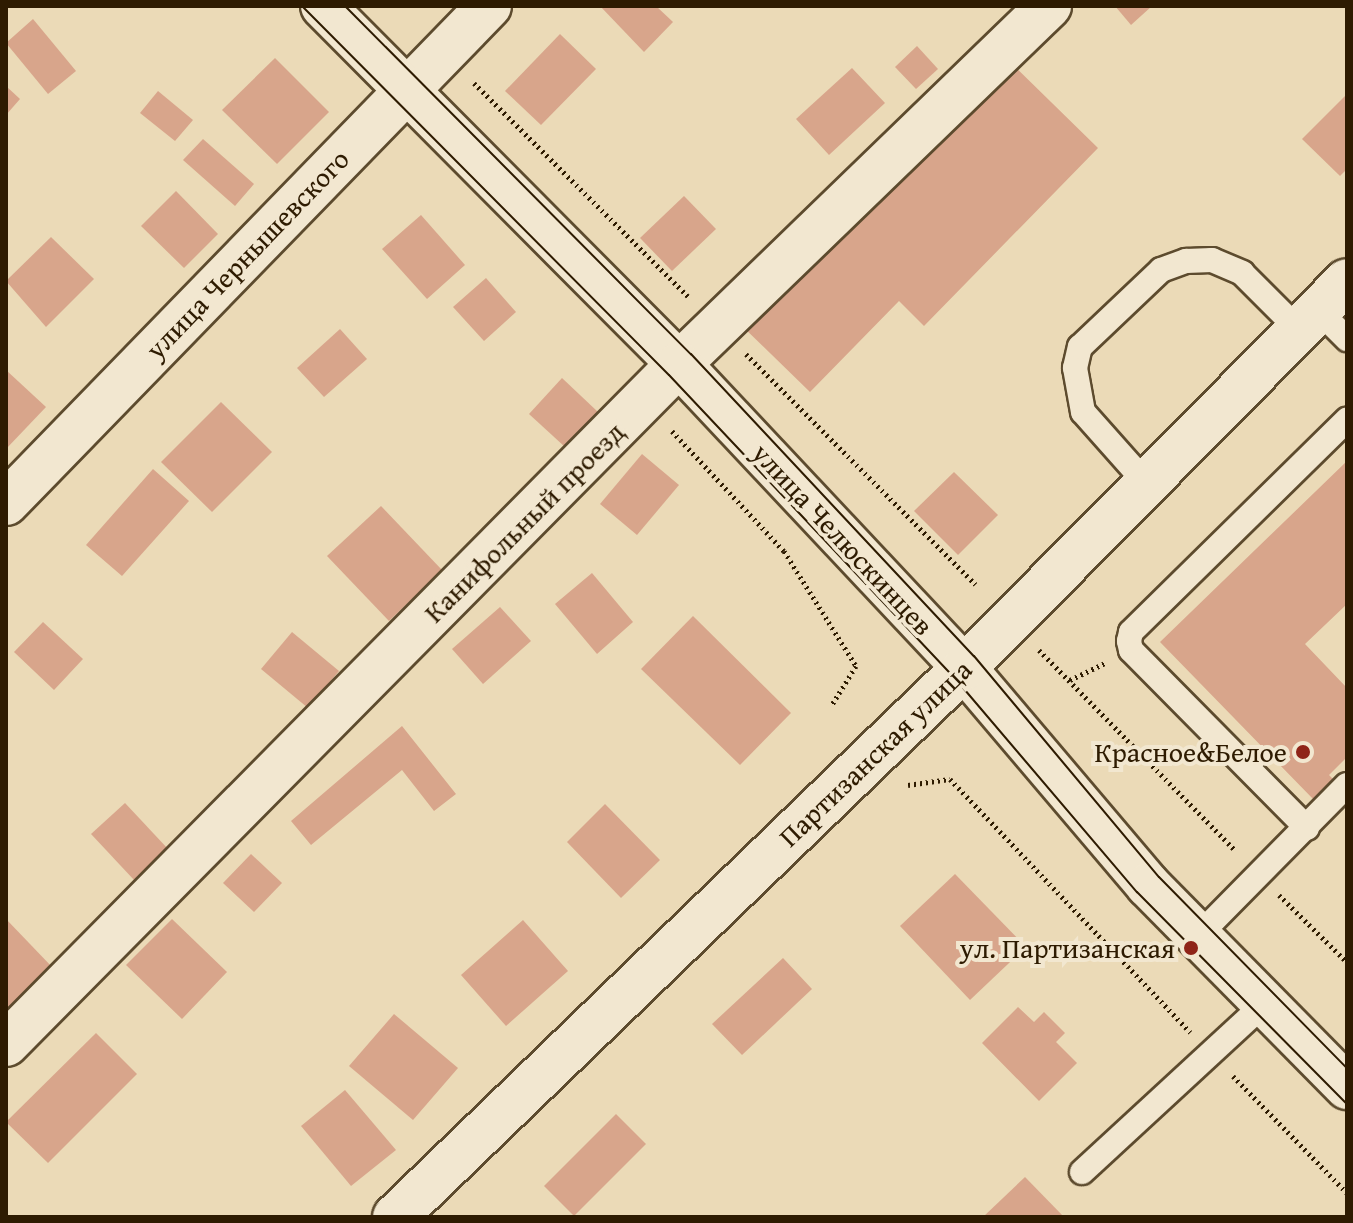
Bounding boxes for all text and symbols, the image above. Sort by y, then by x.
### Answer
street label: улица Чернышевского [138,142,356,366]
street label: Канифольный проезд [417,415,631,629]
street label: улица Челюскинцев [745,436,941,642]
street label: Партизанская улица [772,652,978,854]
place label: Красное&Белое [1095,735,1287,769]
marker: Красное&Белое [1294,743,1312,761]
place label: ул. Партизанская [959,931,1175,965]
marker: ул. Партизанская [1182,939,1200,957]

